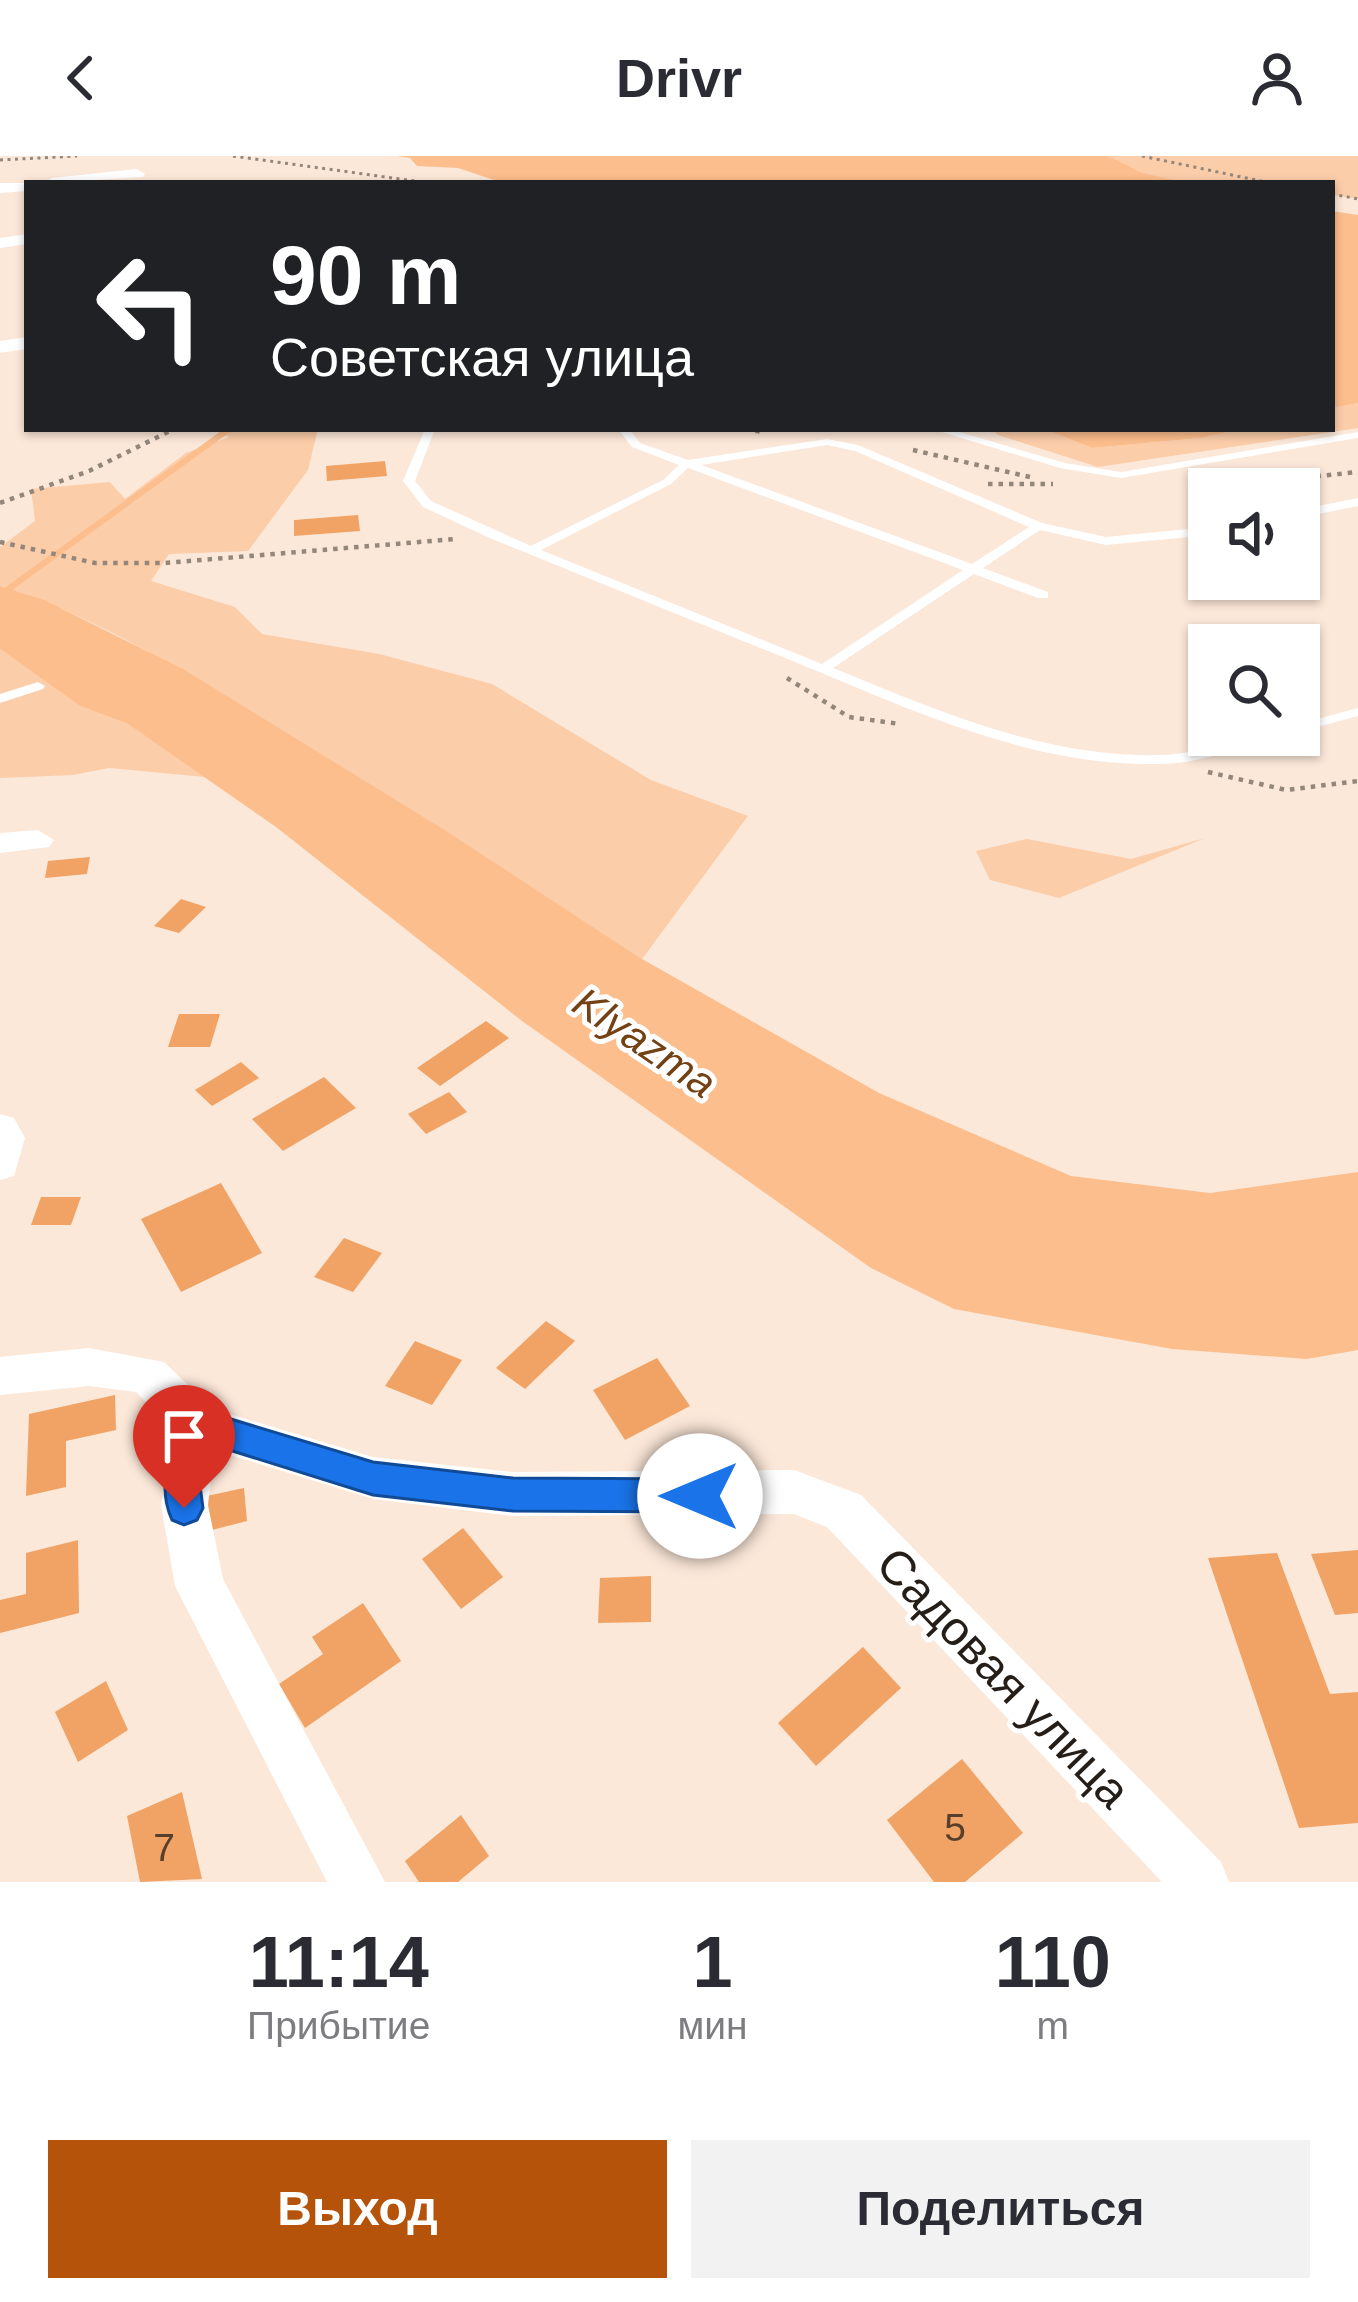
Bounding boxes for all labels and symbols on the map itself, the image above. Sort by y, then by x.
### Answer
water label: Klyazma [565,978,725,1107]
pin [133,1385,235,1508]
position arrow [637,1433,763,1559]
street label: Садовая улица [867,1537,1141,1818]
house number: 5 [944,1806,966,1849]
house number: 7 [153,1826,175,1869]

